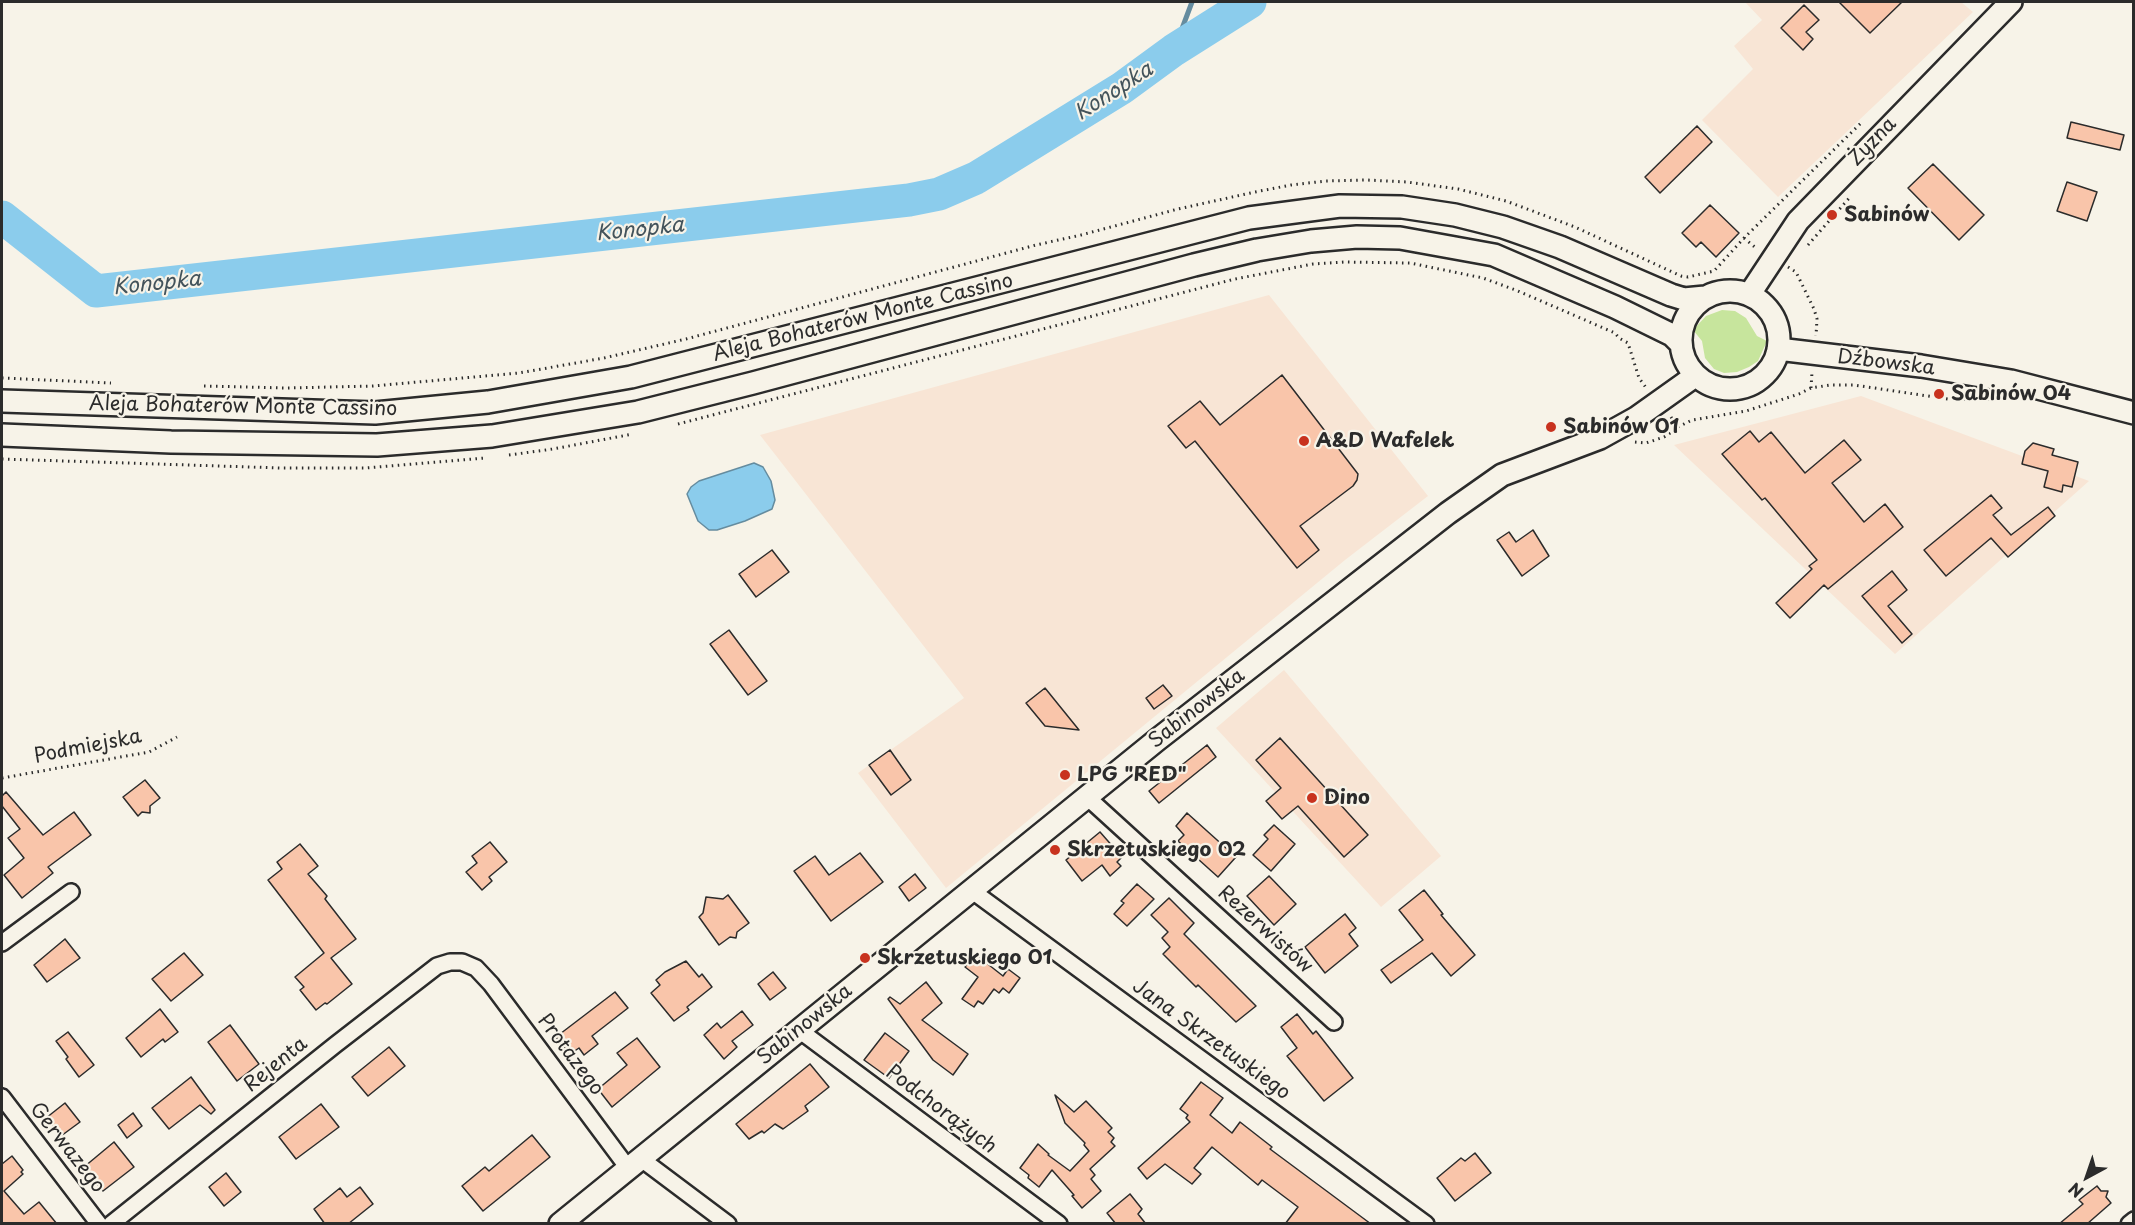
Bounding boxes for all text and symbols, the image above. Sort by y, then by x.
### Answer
water label: Konopka [1070,57,1158,127]
street label: Żyzna [1844,113,1902,171]
place label: Sabinów [1844,203,1929,227]
marker: Sabinów [1825,208,1839,222]
water label: Konopka [595,213,685,247]
water label: Konopka [112,267,202,301]
street label: Aleja Bohaterów Monte Cassino [711,269,1015,367]
street label: Dźbowska [1836,345,1936,381]
place label: Sabinów 04 [1951,382,2071,406]
marker: Sabinów 04 [1932,387,1946,401]
street label: Aleja Bohaterów Monte Cassino [89,392,397,422]
place label: Sabinów 01 [1563,415,1679,439]
marker: Sabinów 01 [1544,420,1558,434]
place label: A&D Wafelek [1316,429,1454,453]
marker: A&D Wafelek [1297,434,1311,448]
street label: Sabinowska [1144,664,1250,754]
street label: Podmiejska [32,725,144,769]
place label: LPG "RED" [1077,763,1187,787]
marker: LPG "RED" [1058,768,1072,782]
place label: Dino [1324,786,1370,810]
marker: Dino [1305,791,1319,805]
place label: Skrzetuskiego 02 [1067,838,1246,862]
marker: Skrzetuskiego 02 [1048,843,1062,857]
street label: Rezerwistów [1213,881,1317,979]
place label: Skrzetuskiego 01 [877,946,1052,970]
marker: Skrzetuskiego 01 [858,951,872,965]
street label: Jana Skrzetuskiego [1127,975,1295,1105]
street label: Sabinowska [753,979,857,1071]
street label: Protazego [532,1009,608,1101]
street label: Rejenta [240,1032,312,1098]
street label: Podchorążych [881,1061,1001,1159]
street label: Gerwazego [24,1098,110,1198]
north arrow [2057,1147,2117,1207]
text: N [2063,1178,2088,1204]

